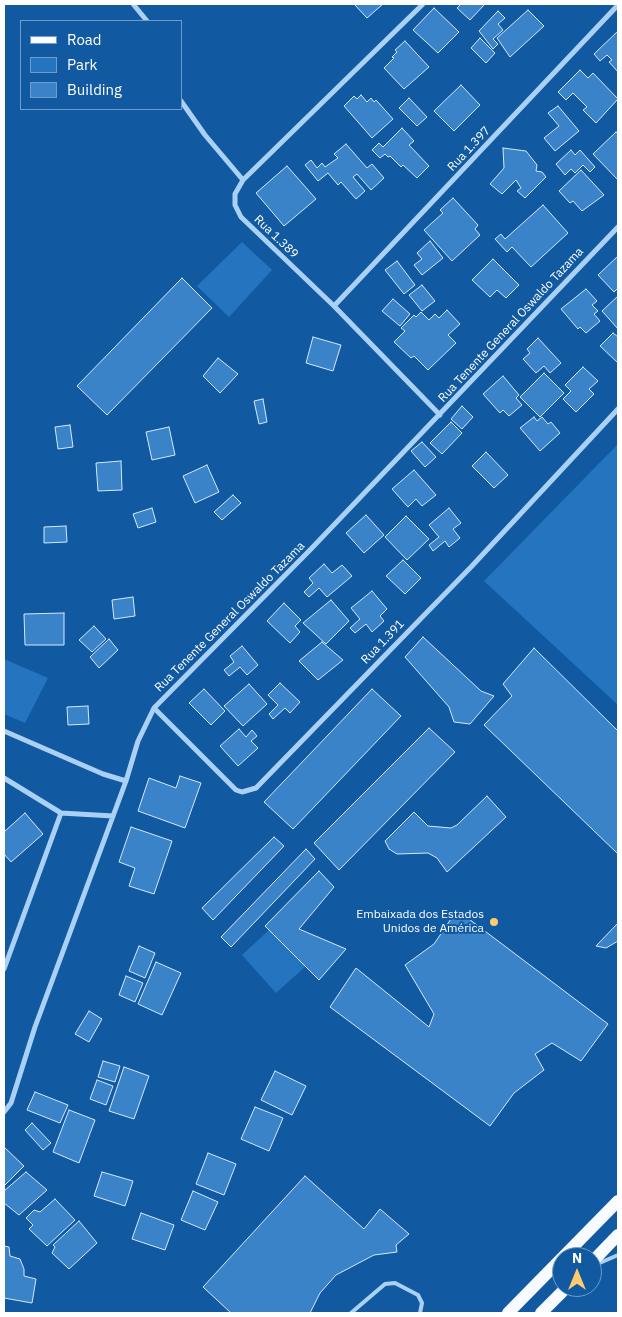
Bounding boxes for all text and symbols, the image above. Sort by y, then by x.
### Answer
legend [20,20,182,110]
text: Road [67,30,102,49]
text: Park [67,55,97,74]
text: Building [67,80,122,99]
street label: Rua 1.397 [445,124,493,174]
street label: Rua 1.389 [251,212,301,262]
street label: Rua Tenente General Oswaldo Tazama [435,245,587,405]
street label: Rua Tenente General Oswaldo Tazama [152,539,308,695]
street label: Rua 1.391 [358,617,408,667]
place label: Embaixada dos Estados Unidos de América [356,908,484,936]
marker: Embaixada dos Estados Unidos de América [488,916,500,928]
north arrow [552,1247,602,1297]
text: N [572,1249,582,1267]

